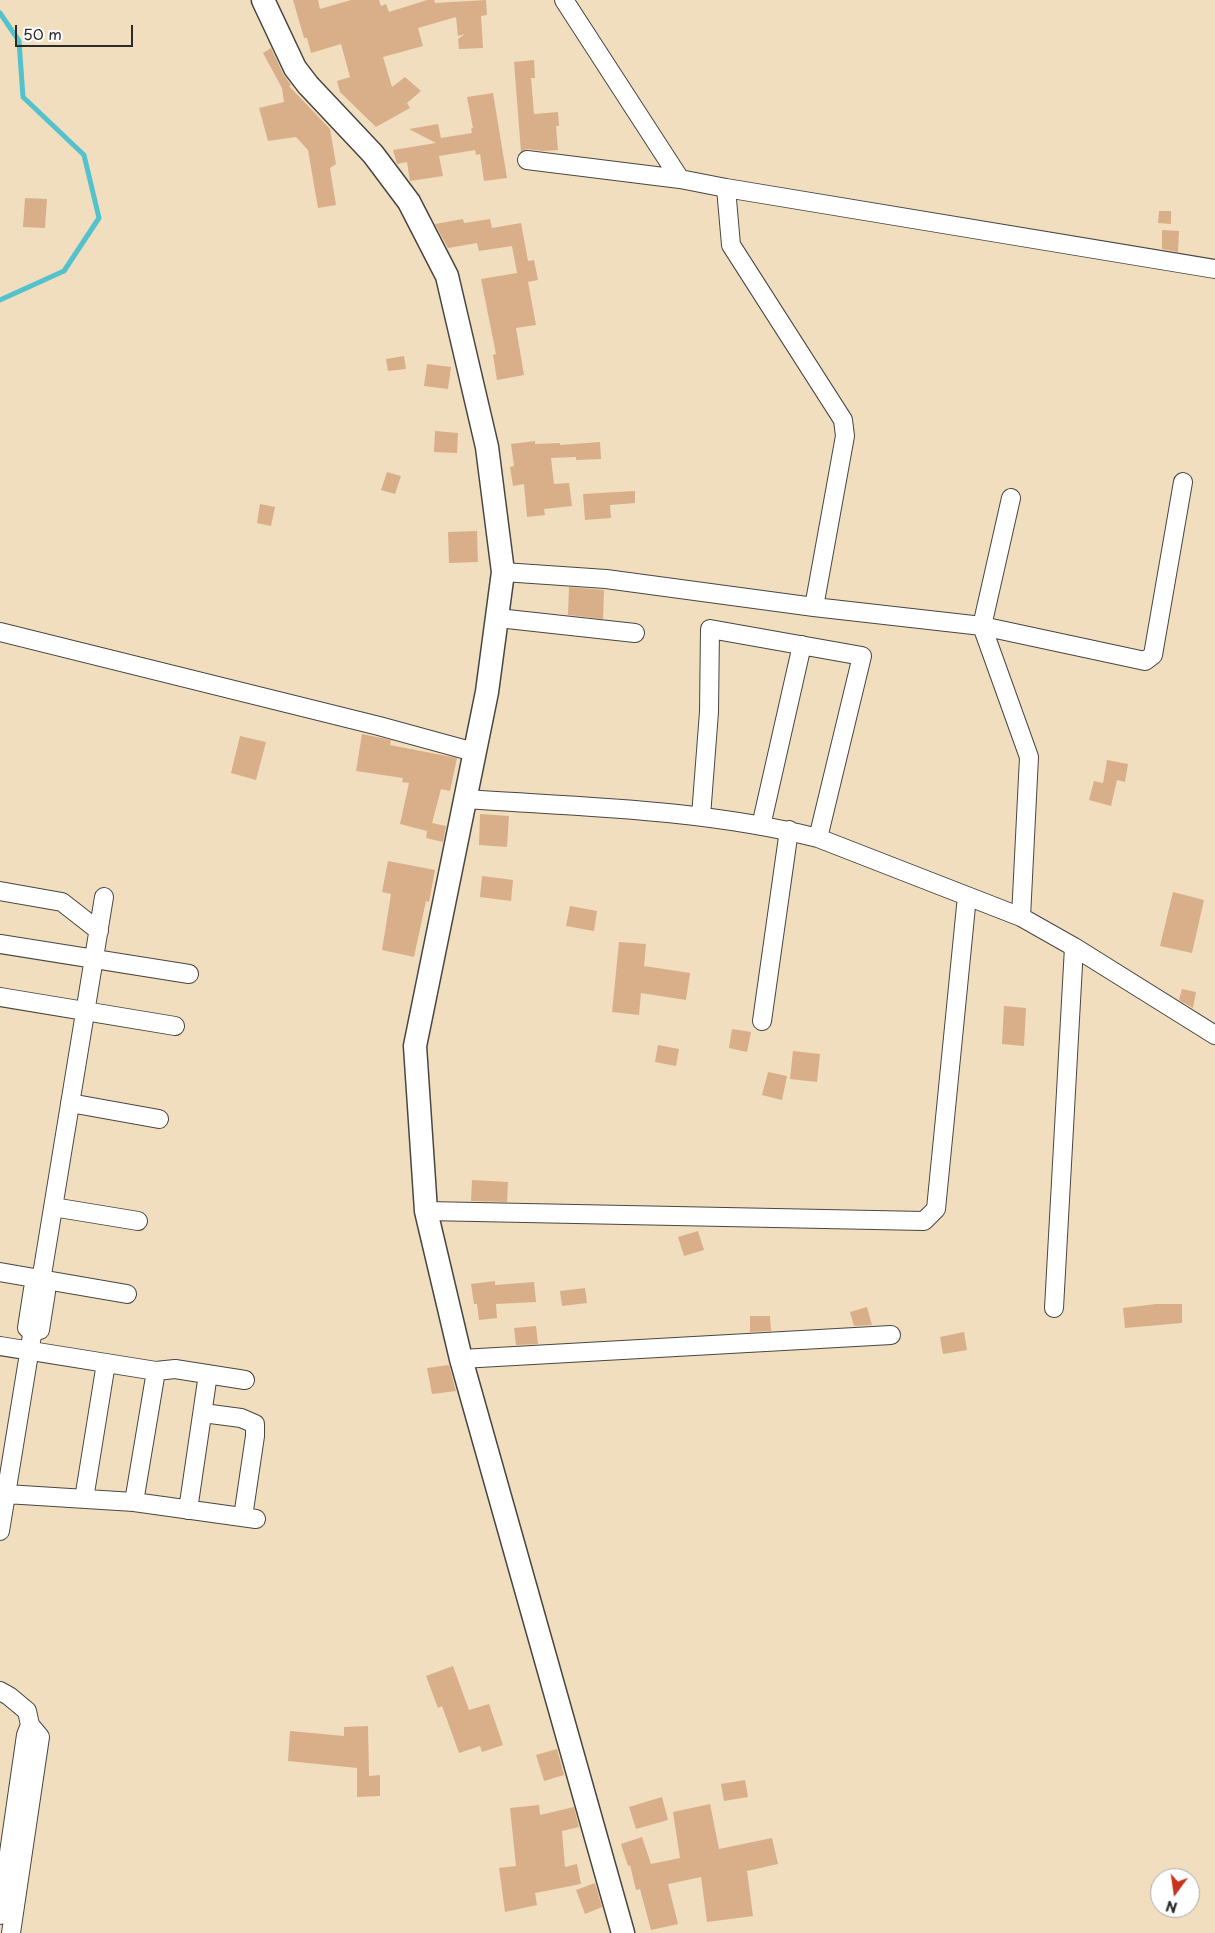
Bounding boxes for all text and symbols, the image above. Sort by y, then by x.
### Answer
scale bar [18,15,135,47]
text: 50 m [23,22,62,45]
north arrow [1150,1868,1200,1918]
text: N [1164,1896,1179,1919]

